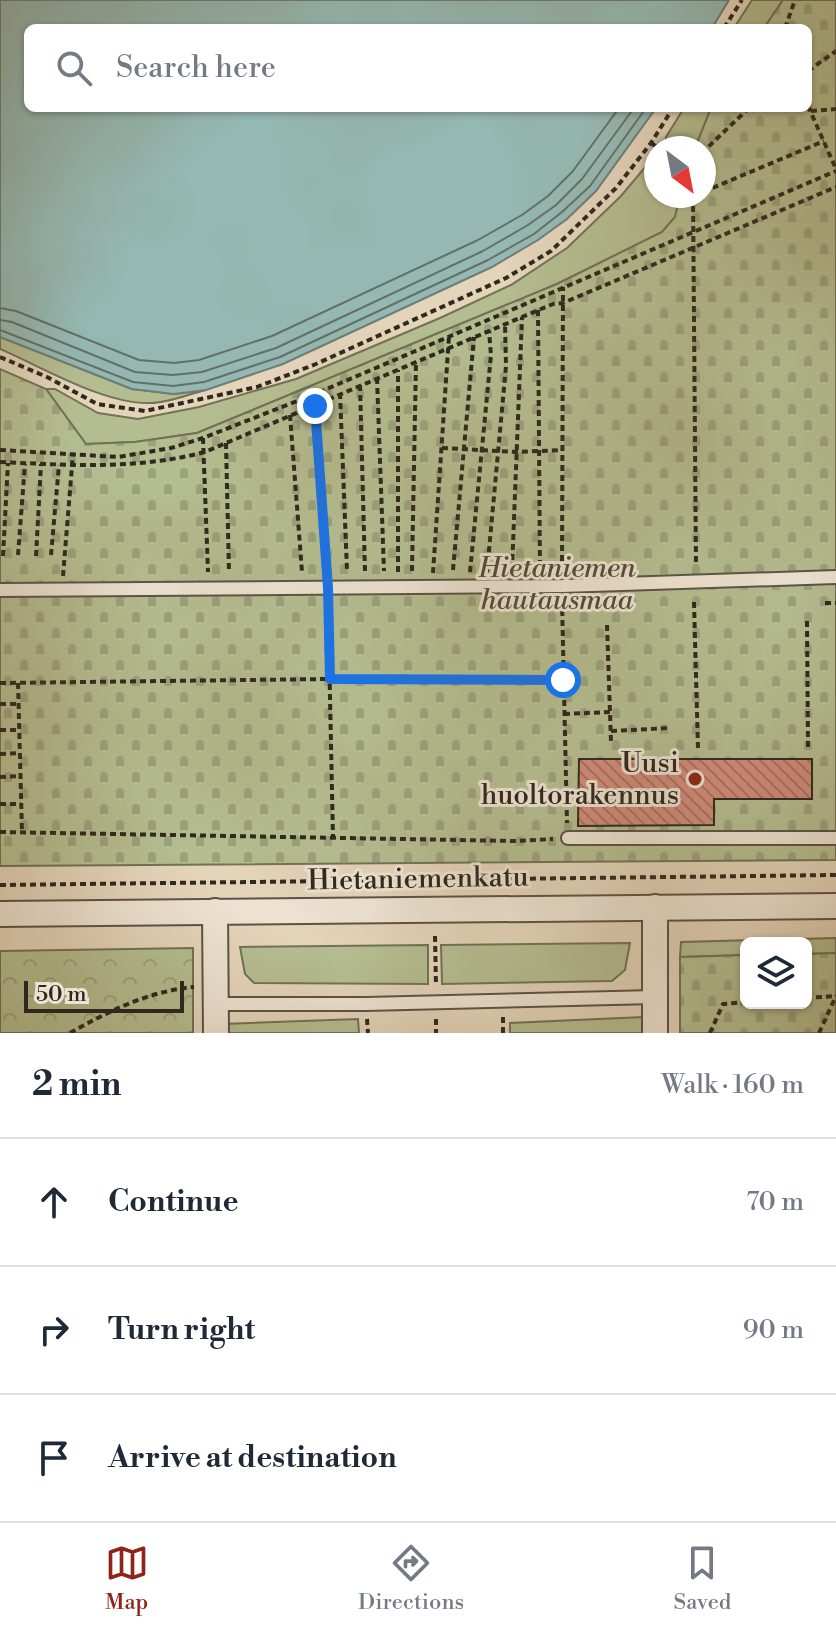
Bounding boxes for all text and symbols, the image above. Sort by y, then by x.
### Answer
search box [24,24,812,112]
icon: search [52,46,96,90]
text: Search here [116,49,276,87]
north arrow [644,136,716,208]
route end [297,388,333,424]
park label: Hietaniemen hautausmaa [477,551,636,618]
route start [545,662,581,698]
place label: Uusi huoltorakennus [481,746,679,813]
marker: Uusi huoltorakennus [686,770,704,788]
street label: Hietaniemenkatu [307,860,529,898]
map controls [740,937,812,1009]
button: layers [740,937,812,1009]
scale bar [24,977,184,1013]
text: 50 m [36,981,87,1008]
text: 2 min [32,1064,121,1106]
text: Walk · 160 m [661,1069,804,1101]
icon: ahead [32,1180,76,1224]
text: Continue [108,1183,239,1221]
text: 70 m [746,1186,804,1218]
icon: right [32,1308,76,1352]
text: Turn right [108,1311,255,1349]
text: 90 m [743,1314,804,1346]
icon: arrive [32,1436,76,1480]
text: Arrive at destination [108,1439,397,1477]
tab: Map [105,1541,149,1616]
tab: Directions [358,1541,464,1616]
tab: Saved [674,1541,731,1616]

